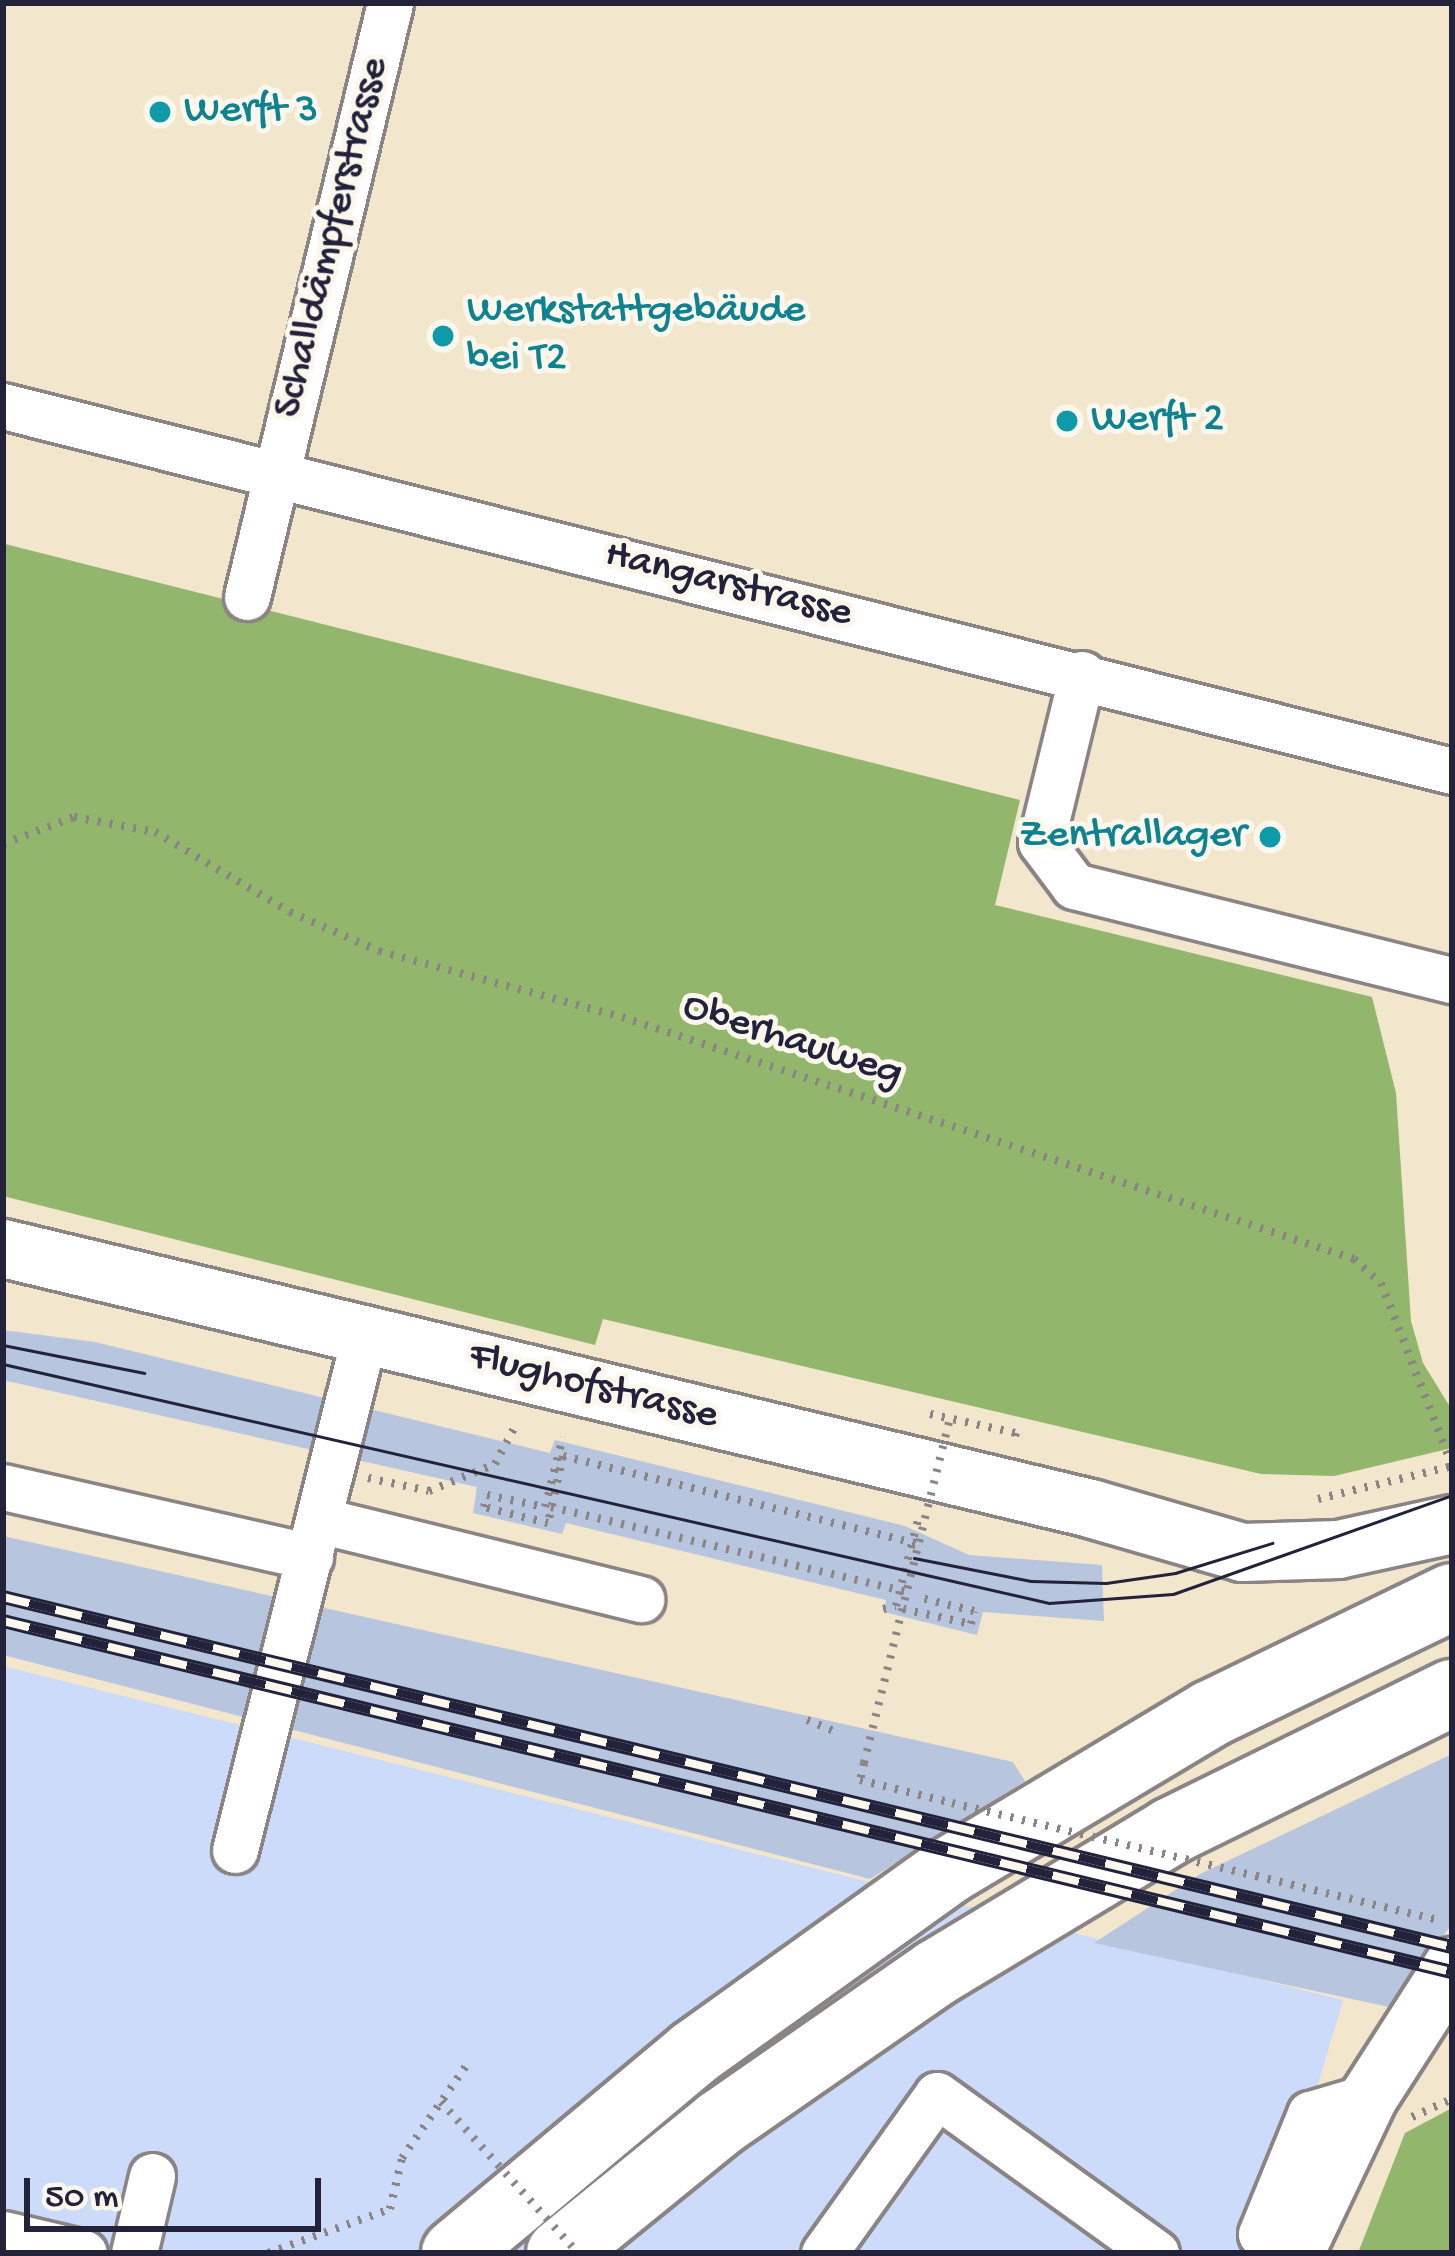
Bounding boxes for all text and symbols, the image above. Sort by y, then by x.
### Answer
street label: Schalldämpferstrasse [264,53,402,423]
place label: Werft 3 [184,87,318,137]
marker: Werft 3 [147,99,173,125]
place label: Werkstattgebäude bei T2 [467,287,805,386]
marker: Werkstattgebäude bei T2 [430,323,456,349]
place label: Werft 2 [1091,396,1224,446]
marker: Werft 2 [1054,408,1080,434]
street label: Hangarstrasse [599,531,857,641]
place label: Zentrallager [1020,812,1246,862]
marker: Zentrallager [1257,824,1283,850]
street label: Oberhauweg [676,983,908,1101]
street label: Flughofstrasse [463,1333,723,1443]
scale bar [30,2154,327,2228]
text: 50 m [45,2177,118,2220]

